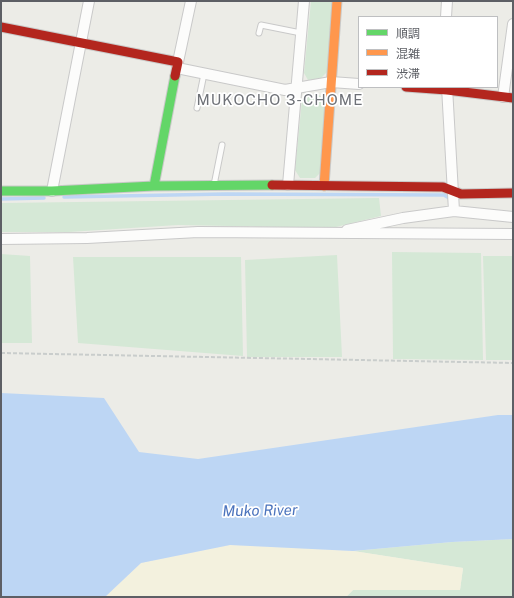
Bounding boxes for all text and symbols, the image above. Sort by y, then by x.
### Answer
legend [358,16,498,88]
text: 順調 [396,27,420,41]
text: 混雑 [396,47,420,61]
text: 渋滞 [396,67,420,81]
district label: MUKOCHO 3-CHOME [197,91,363,109]
water label: Muko River [222,501,298,521]

